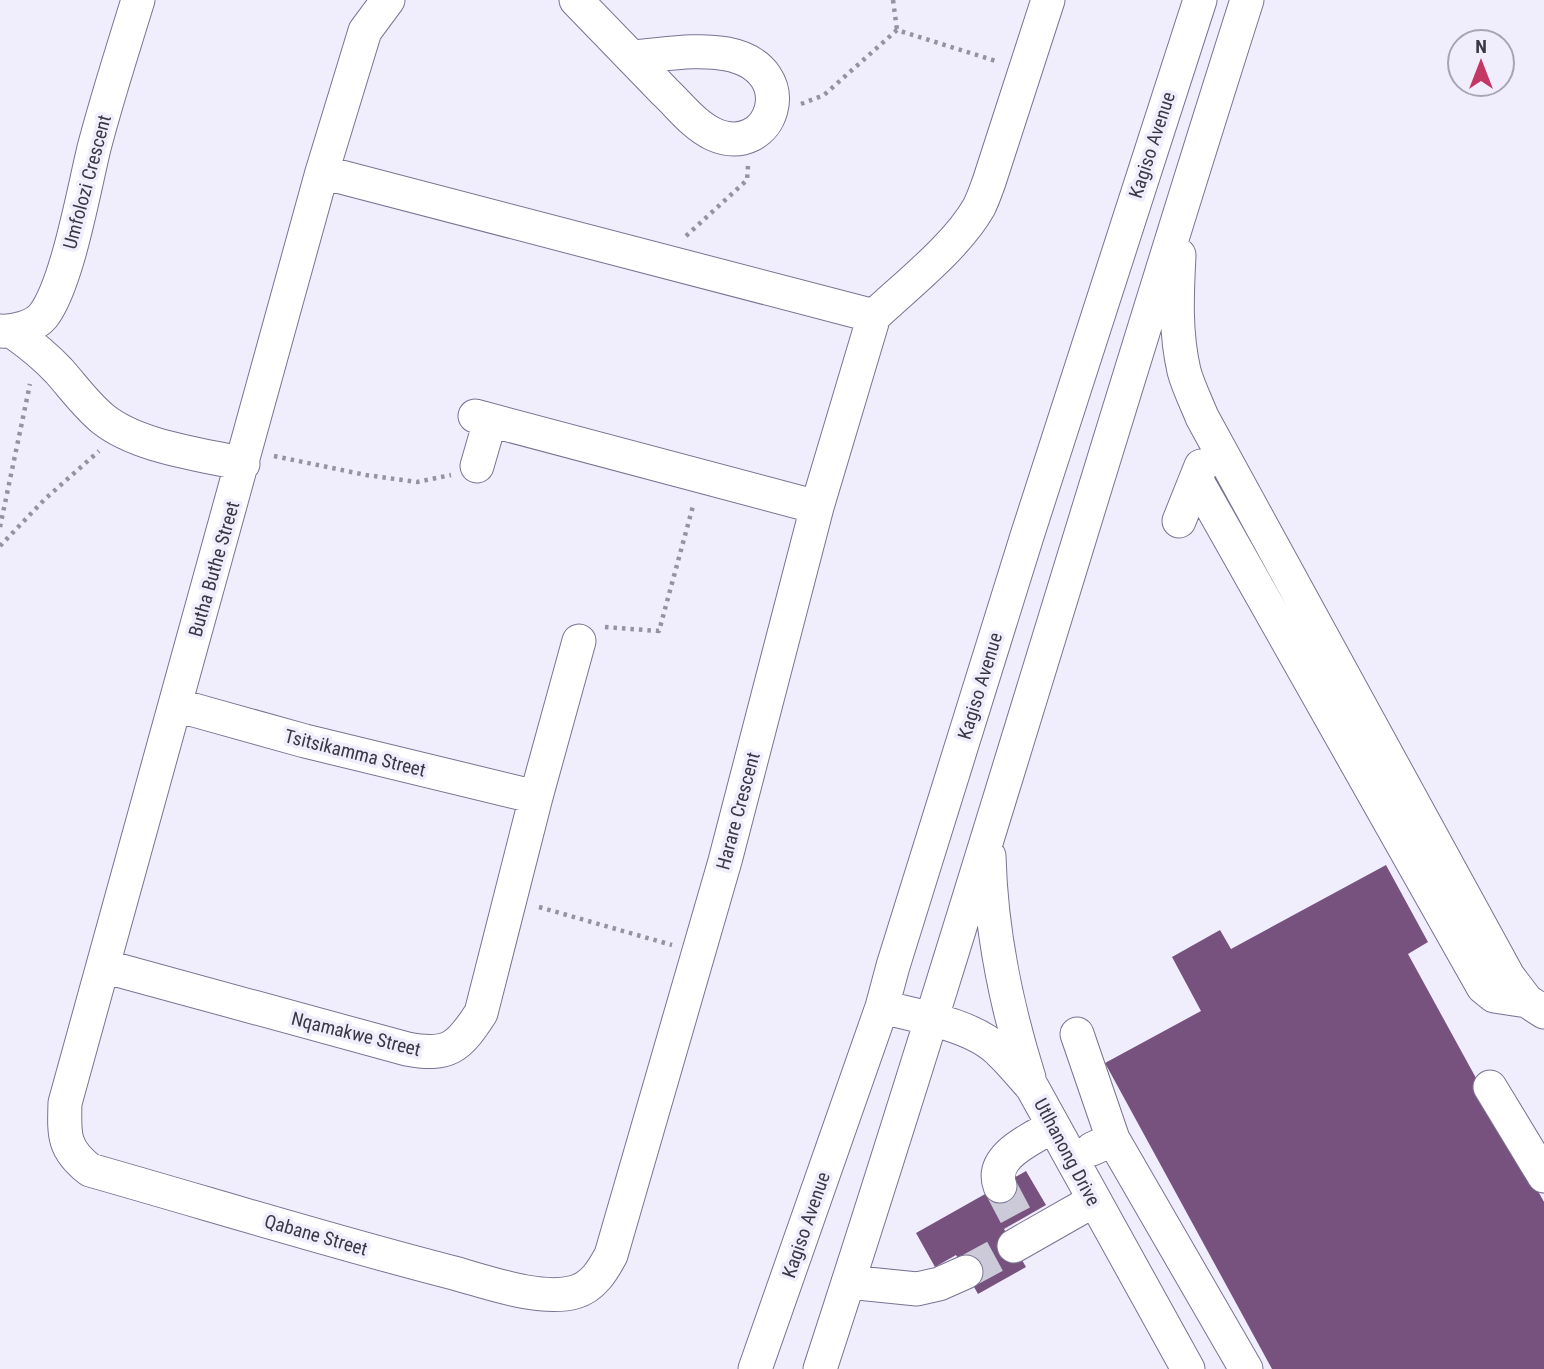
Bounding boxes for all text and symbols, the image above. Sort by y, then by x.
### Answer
north arrow [1446,28,1516,98]
text: N [1475,35,1487,58]
street label: Kagiso Avenue [1124,89,1180,201]
street label: Umfolozi Crescent [58,112,116,252]
street label: Butha Buthe Street [184,499,244,639]
street label: Kagiso Avenue [953,630,1007,742]
street label: Tsitsikamma Street [282,724,428,782]
street label: Harare Crescent [711,750,765,872]
street label: Nqamakwe Street [289,1007,423,1061]
street label: Utlhanong Drive [1029,1094,1105,1210]
street label: Kagiso Avenue [777,1169,835,1281]
street label: Qabane Street [262,1209,370,1261]

